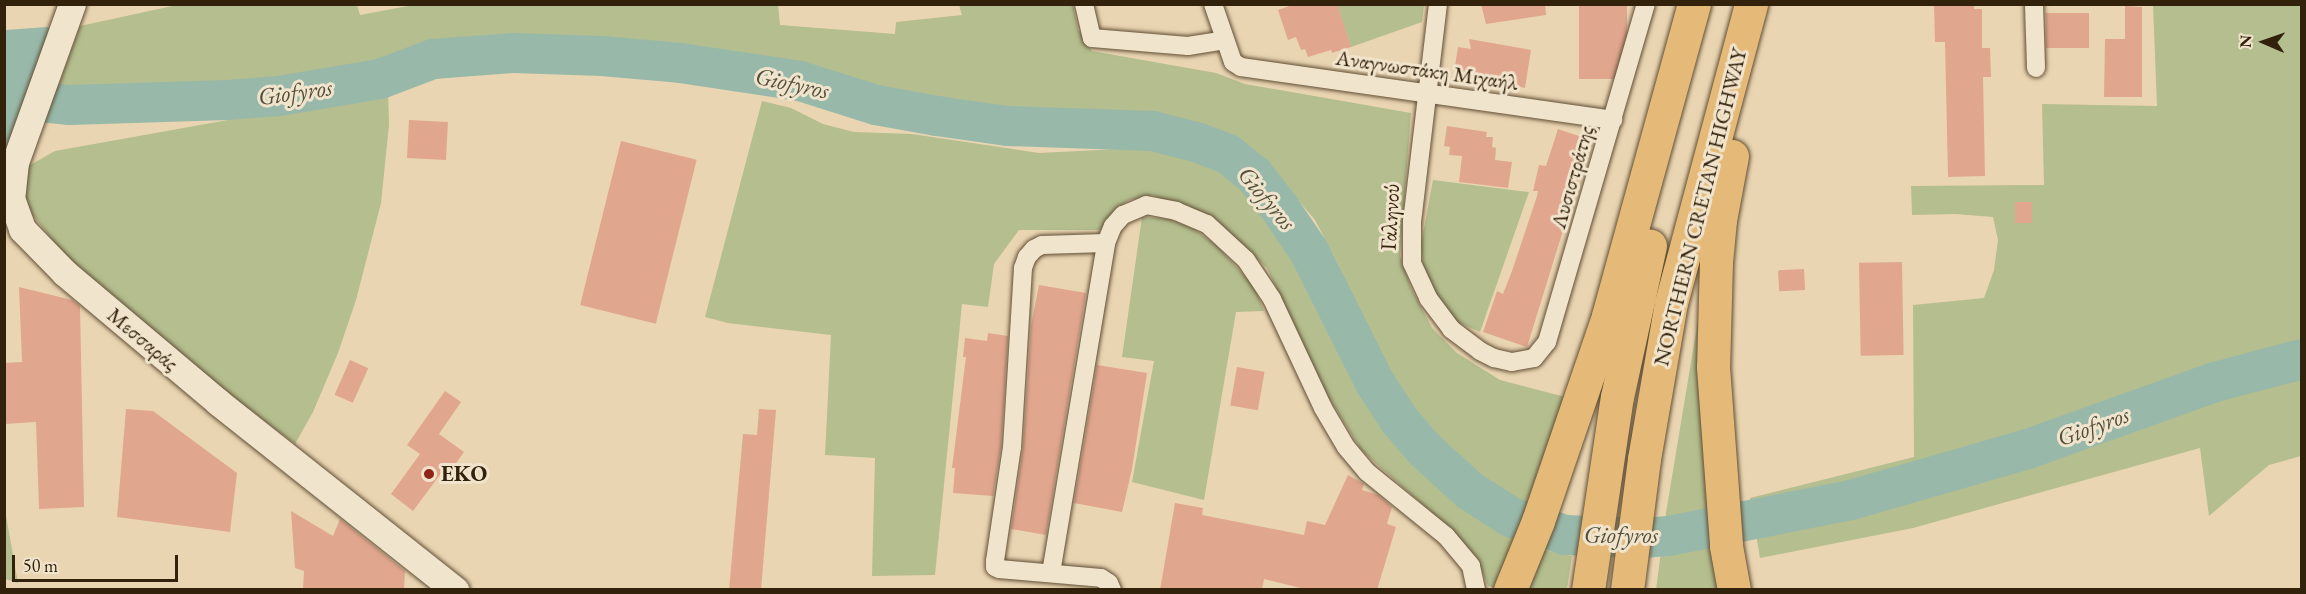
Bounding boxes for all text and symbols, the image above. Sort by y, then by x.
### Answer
north arrow [2234,12,2294,72]
text: N [2235,35,2256,48]
street label: Αναγνωστάκη Μιχαήλ [1334,44,1520,96]
street label: NORTHERN CRETAN HIGHWAY [1648,45,1752,369]
water label: Giofyros [753,61,831,105]
water label: Giofyros [256,73,334,111]
street label: Λυσιστράτης [1545,122,1599,232]
water label: Giofyros [1232,160,1302,236]
street label: Γαληνού [1375,183,1405,251]
street label: Μεσσαράς [102,302,184,376]
water label: Giofyros [2053,400,2133,452]
place label: ΕΚΟ [441,461,487,487]
marker: ΕΚΟ [422,467,436,481]
water label: Giofyros [1584,521,1658,549]
scale bar [15,543,182,581]
text: 50 m [23,554,58,577]

